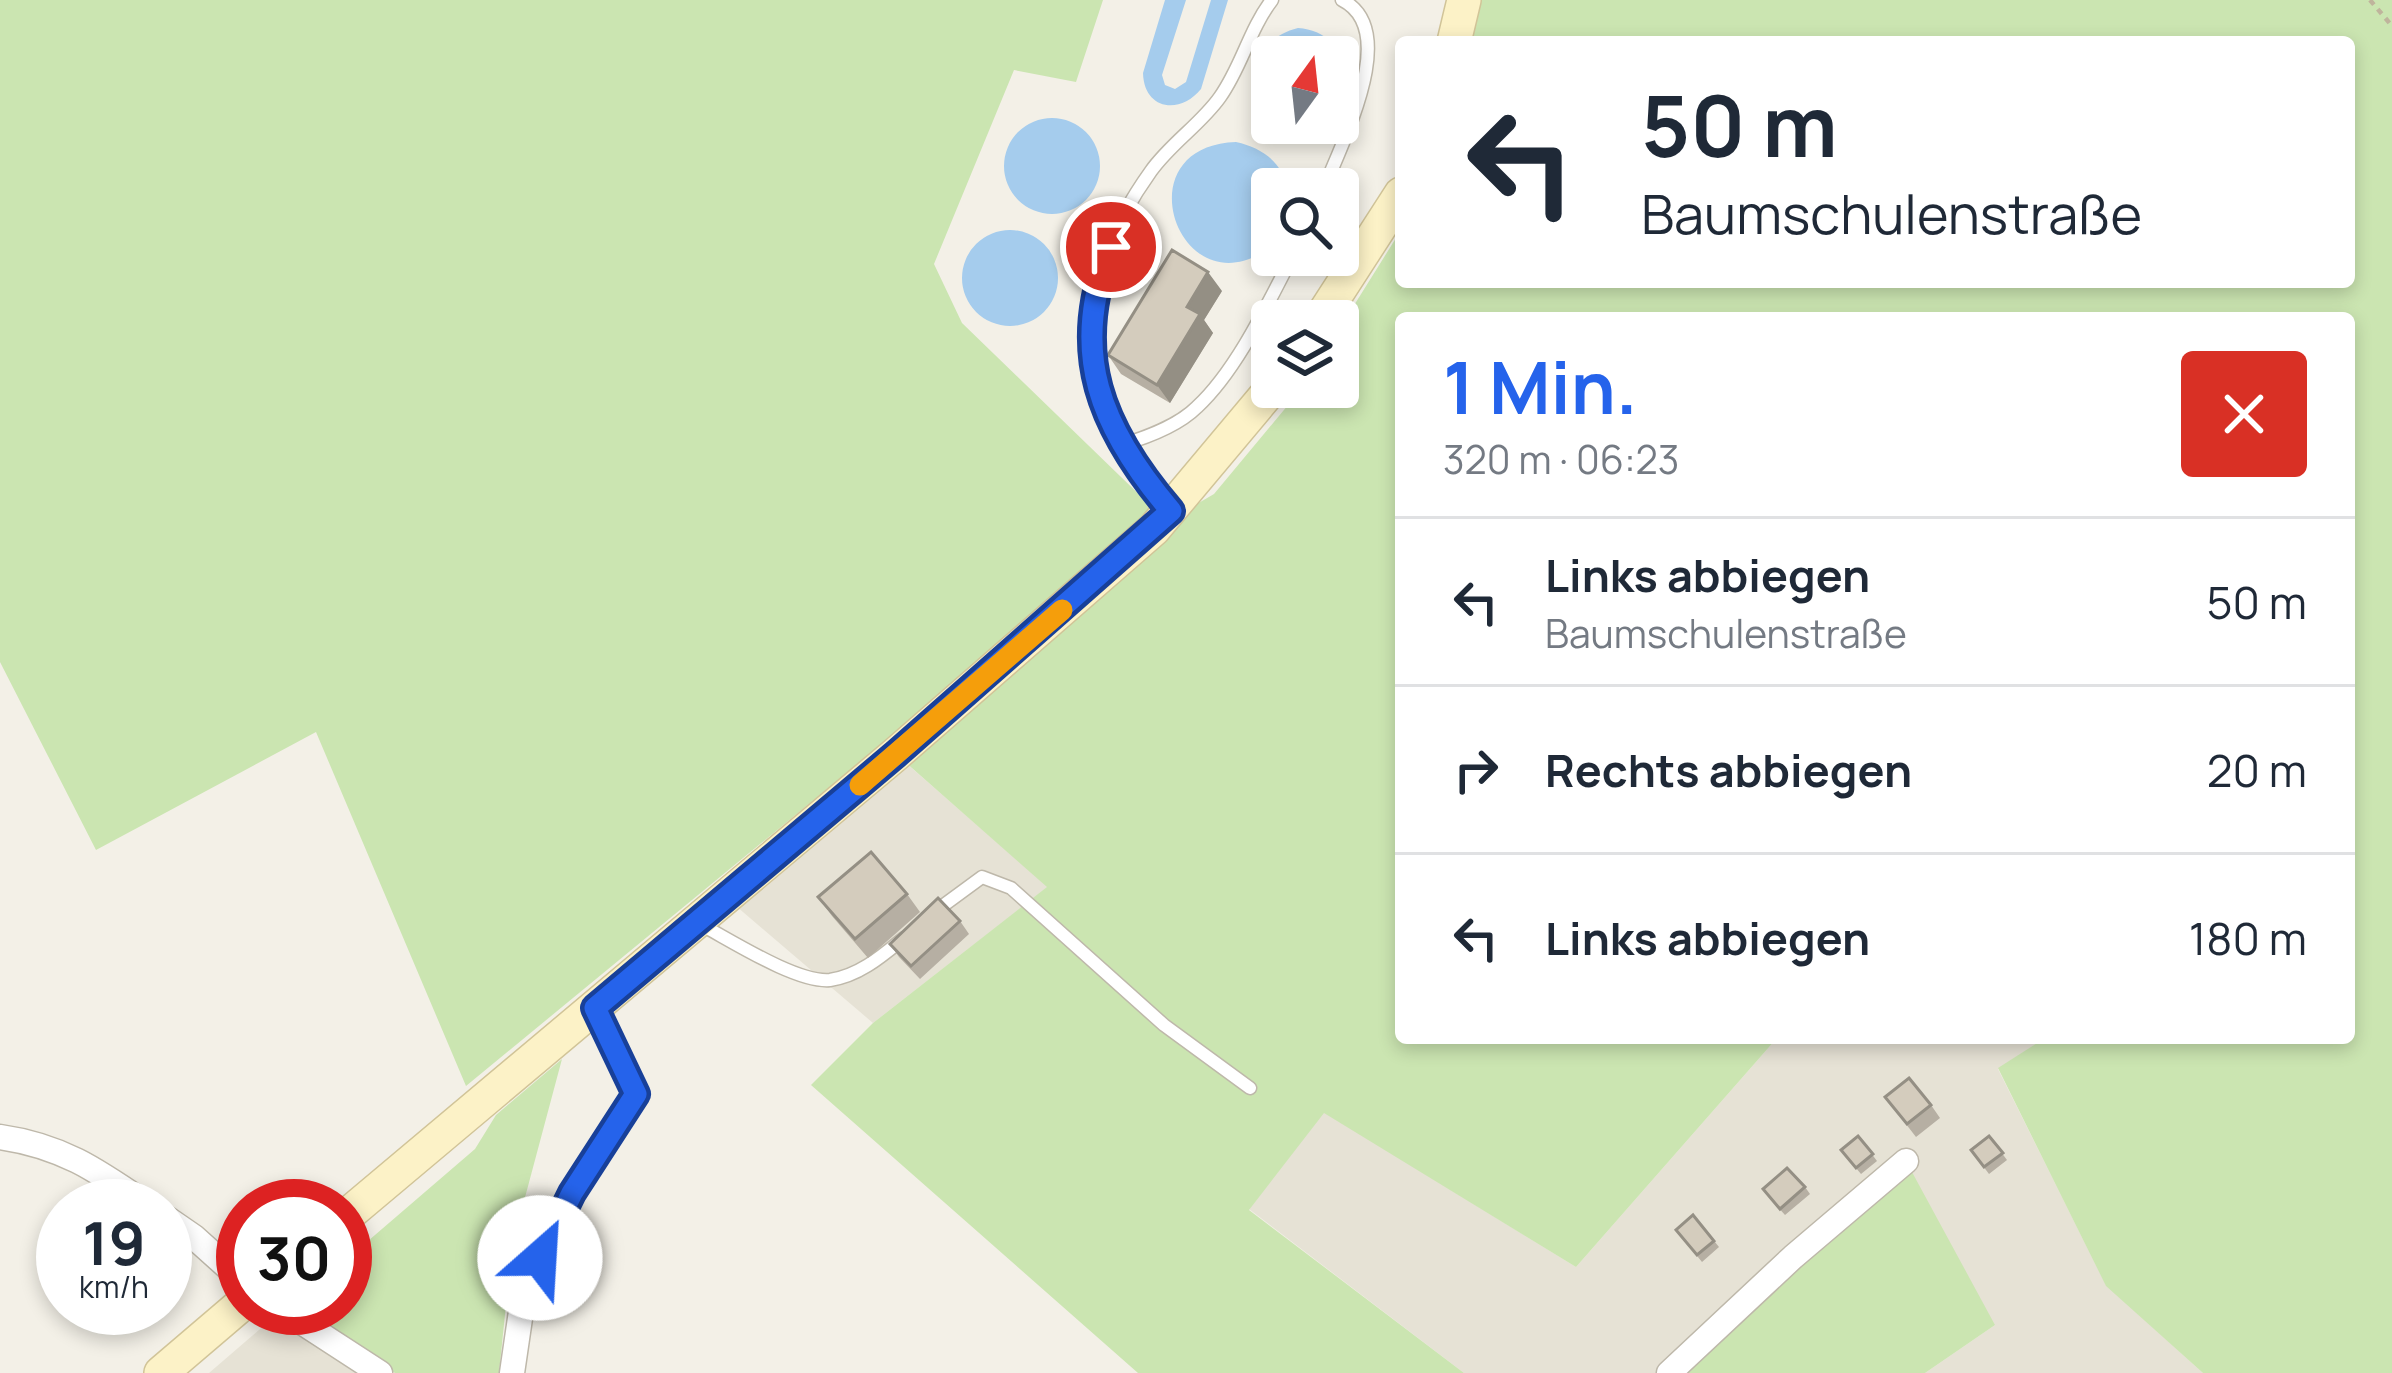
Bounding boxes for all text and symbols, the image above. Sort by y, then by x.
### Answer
north arrow [1251,36,1359,144]
map controls [1251,36,1359,408]
text: 50 m [1641,67,1838,182]
icon: left [1443,84,1599,240]
button: search [1251,168,1359,276]
text: Baumschulenstraße [1641,176,2142,250]
pin [1060,196,1162,298]
icon: arrive [1078,214,1144,280]
button: layers [1251,300,1359,408]
text: 1 Min. [1443,337,1638,436]
button: close [2181,351,2307,477]
text: 320 m · 06:23 [1443,432,1679,486]
text: Links abbiegen [1545,544,1870,606]
icon: left [1443,569,1509,635]
text: 50 m [2206,571,2307,633]
text: Baumschulenstraße [1545,606,1907,660]
icon: right [1443,737,1509,803]
text: Rechts abbiegen [1545,739,1912,801]
text: 20 m [2207,739,2307,801]
icon: left [1443,905,1509,971]
text: Links abbiegen [1545,907,1870,969]
text: 180 m [2189,907,2307,969]
speed limit sign: 30 [216,1179,372,1335]
position arrow [477,1195,603,1321]
text: 19 [82,1201,146,1283]
text: km/h [79,1266,149,1307]

